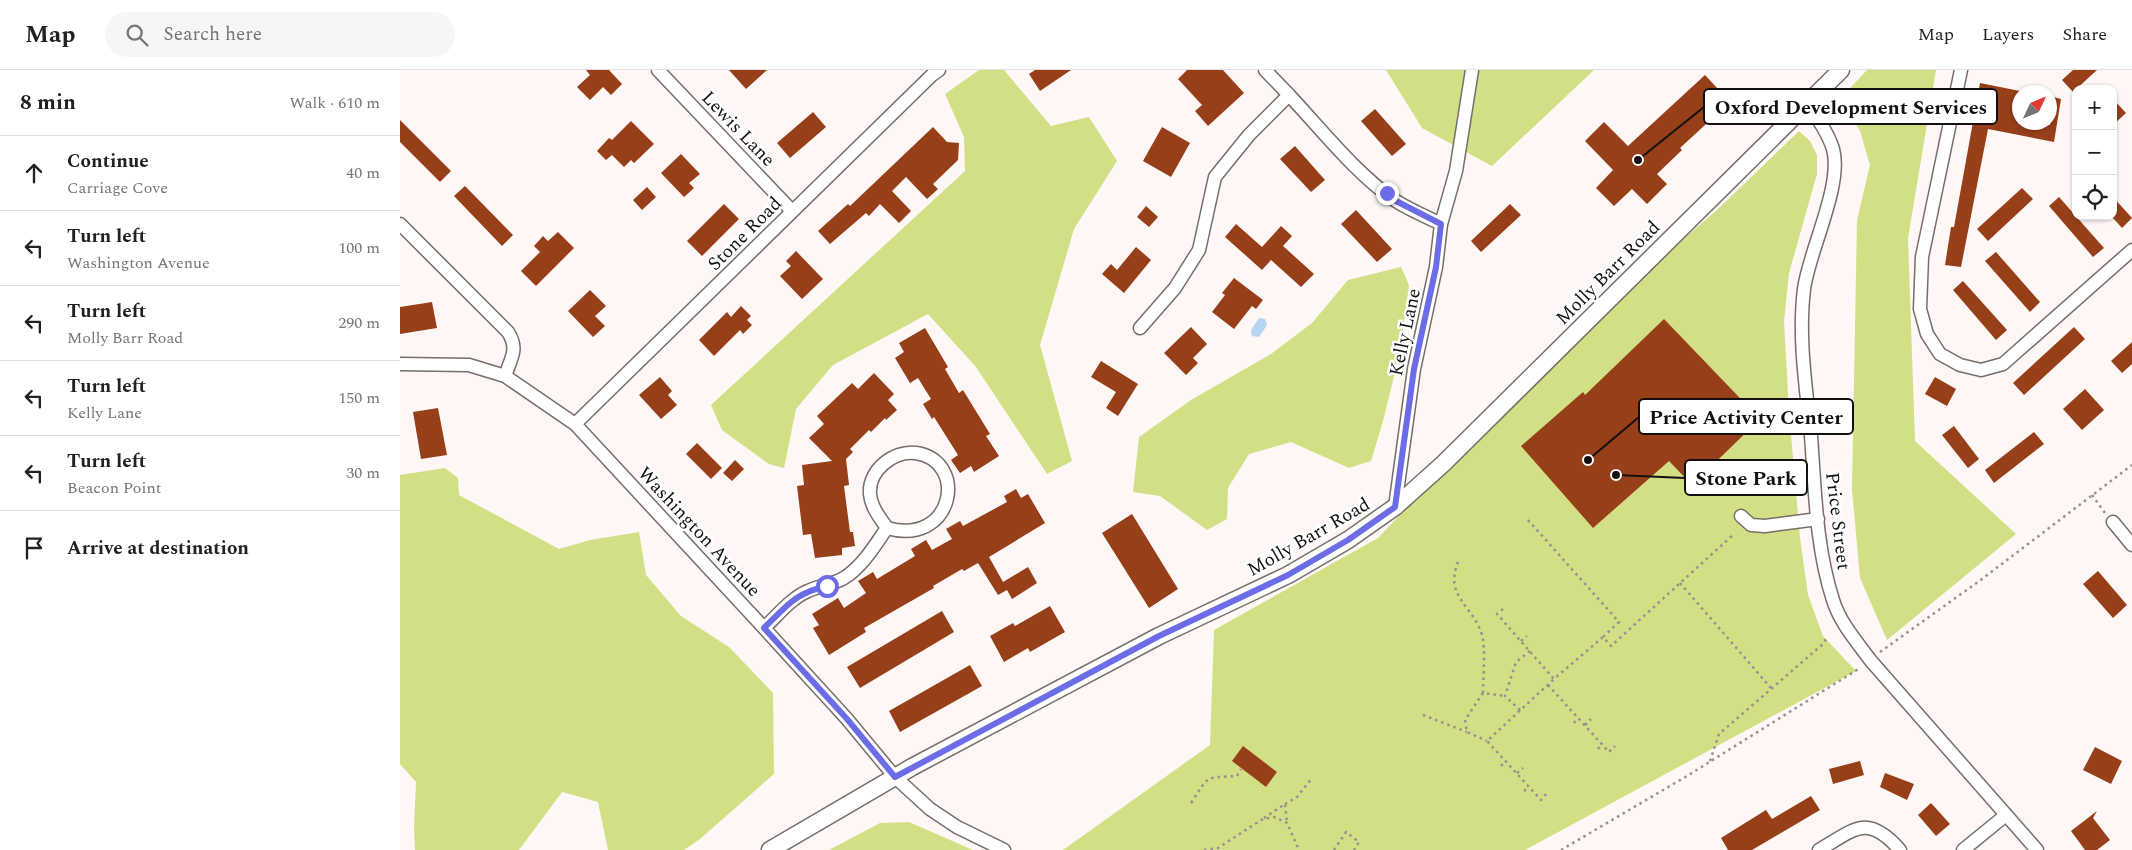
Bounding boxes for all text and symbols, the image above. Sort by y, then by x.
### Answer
search box [105,12,455,57]
text: Map [25,17,75,53]
text: Search here [163,20,262,49]
icon: search [123,21,151,49]
text: Map [1918,21,1954,48]
text: Layers [1982,21,2034,48]
text: Share [2062,21,2107,48]
street label: Lewis Lane [694,84,782,174]
north arrow [2012,85,2057,130]
map controls [2072,85,2117,220]
button: + [2072,85,2117,130]
text: 8 min [20,87,76,119]
callout: Oxford Development Services [1704,89,1997,124]
text: Walk · 610 m [289,91,380,115]
text: Oxford Development Services [1715,93,1987,123]
button: − [2072,130,2117,175]
text: Continue [67,147,149,176]
icon: ahead [20,159,48,187]
text: 40 m [346,161,380,185]
button: locate [2072,175,2117,220]
text: Carriage Cove [67,176,168,200]
route end [1376,182,1399,205]
street label: Stone Road [701,190,789,278]
street label: Molly Barr Road [1549,214,1667,332]
text: Turn left [67,222,146,251]
icon: left [20,234,48,262]
text: 100 m [338,236,380,260]
text: Washington Avenue [67,251,210,275]
street label: Kelly Lane [1382,286,1429,379]
text: Turn left [67,297,146,326]
icon: left [20,309,48,337]
text: 290 m [338,311,380,335]
text: Molly Barr Road [67,326,183,350]
text: Turn left [67,372,146,401]
icon: left [20,384,48,412]
text: 150 m [338,386,380,410]
callout: Price Activity Center [1639,399,1853,434]
text: Kelly Lane [67,401,142,425]
text: Price Activity Center [1649,403,1843,433]
text: Turn left [67,447,146,476]
icon: left [20,459,48,487]
street label: Washington Avenue [630,460,767,604]
callout: Stone Park [1685,460,1807,495]
text: 30 m [346,461,380,485]
text: Stone Park [1695,464,1797,494]
street label: Price Street [1817,471,1858,572]
text: Beacon Point [67,476,161,500]
street label: Molly Barr Road [1242,490,1376,584]
icon: arrive [20,534,48,562]
text: Arrive at destination [67,534,249,563]
route start [816,575,839,598]

